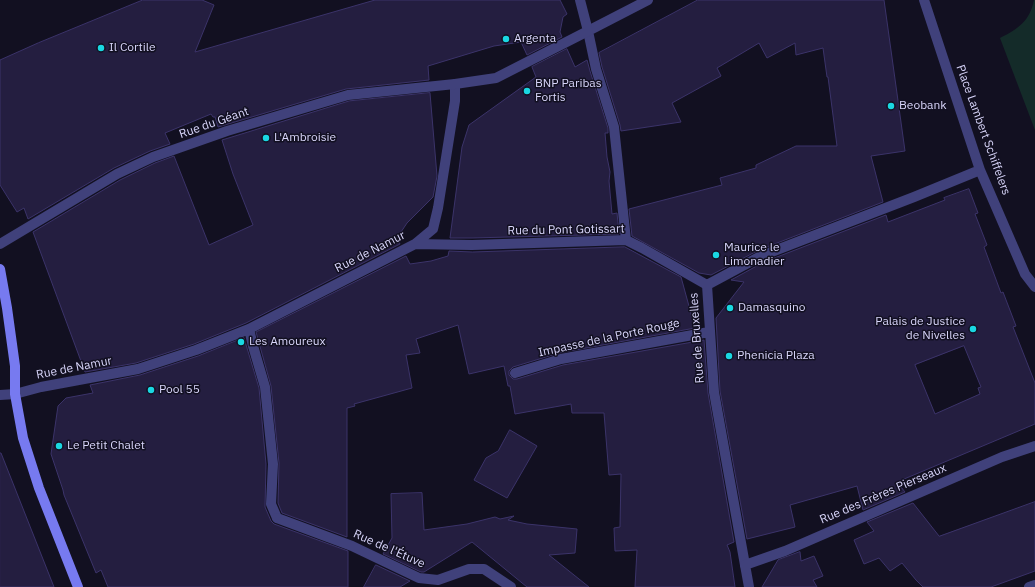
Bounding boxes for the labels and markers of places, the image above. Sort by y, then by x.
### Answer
place label: Argenta [514,32,556,46]
marker: Argenta [501,34,511,44]
place label: Il Cortile [109,41,156,55]
marker: Il Cortile [96,43,106,53]
place label: BNP Paribas Fortis [535,77,602,105]
marker: BNP Paribas Fortis [522,86,532,96]
place label: Beobank [899,99,947,113]
marker: Beobank [886,101,896,111]
place label: L'Ambroisie [274,131,336,145]
marker: L'Ambroisie [261,133,271,143]
place label: Maurice le Limonadier [724,241,784,269]
marker: Maurice le Limonadier [711,250,721,260]
place label: Damasquino [738,301,805,315]
marker: Damasquino [725,303,735,313]
place label: Palais de Justice de Nivelles [875,315,965,343]
marker: Palais de Justice de Nivelles [968,324,978,334]
place label: Les Amoureux [249,335,326,349]
marker: Les Amoureux [236,337,246,347]
place label: Phenicia Plaza [737,349,815,363]
marker: Phenicia Plaza [724,351,734,361]
place label: Pool 55 [159,383,200,397]
marker: Pool 55 [146,385,156,395]
place label: Le Petit Chalet [67,439,145,453]
marker: Le Petit Chalet [54,441,64,451]

